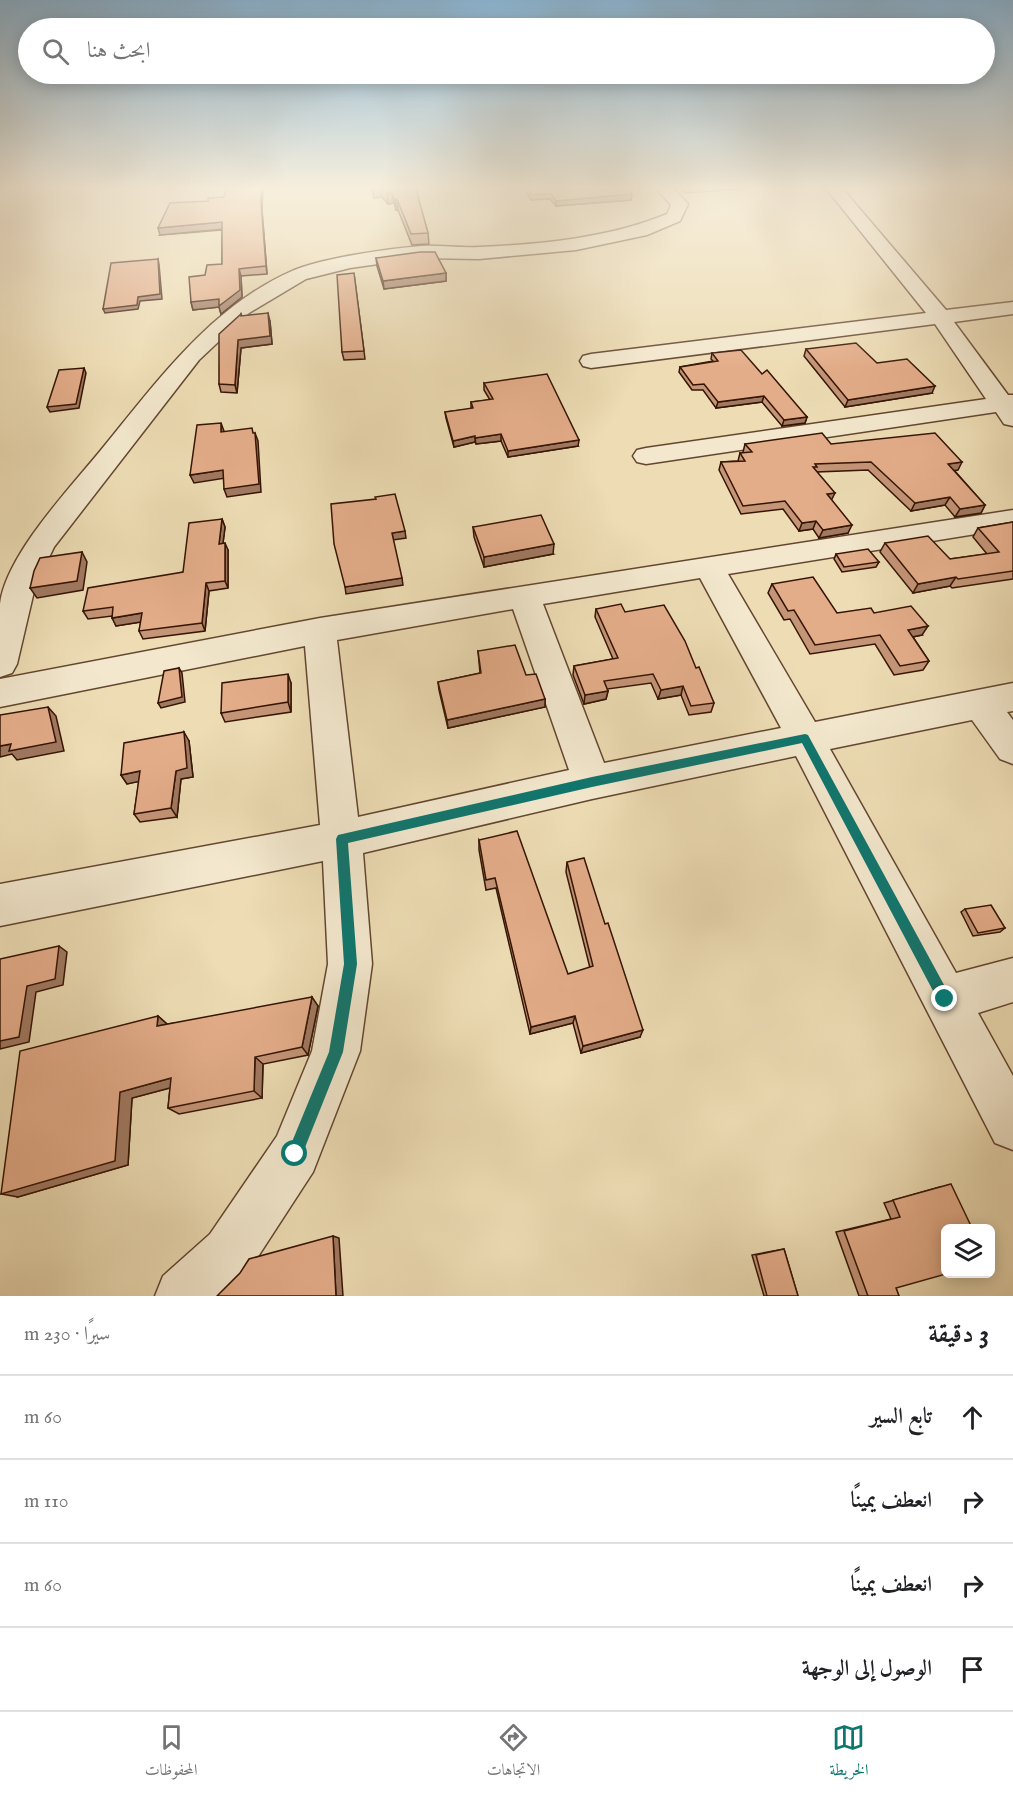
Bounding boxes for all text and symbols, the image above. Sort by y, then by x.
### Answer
search box [18,18,995,84]
icon: search [39,35,72,68]
text: ابحث هنا [87,37,150,65]
route end [931,985,957,1011]
route start [281,1140,307,1166]
map controls [941,1224,995,1278]
button: layers [941,1224,995,1278]
text: 3 دقيقة [928,1318,989,1351]
text: سيرًا · 230 m [24,1322,110,1347]
icon: ahead [956,1401,989,1434]
text: تابع السير [870,1403,932,1431]
text: 60 m [24,1405,62,1430]
icon: right [956,1485,989,1518]
text: انعطف يمينًا [851,1487,932,1515]
text: 110 m [24,1489,68,1514]
icon: right [956,1569,989,1602]
text: انعطف يمينًا [851,1571,932,1599]
text: 60 m [24,1573,62,1598]
icon: arrive [956,1653,989,1686]
text: الوصول إلى الوجهة [802,1655,932,1683]
tab: المحفوظات [145,1721,197,1785]
tab: الاتجاهات [487,1721,540,1785]
tab: الخريطة [829,1721,868,1785]

